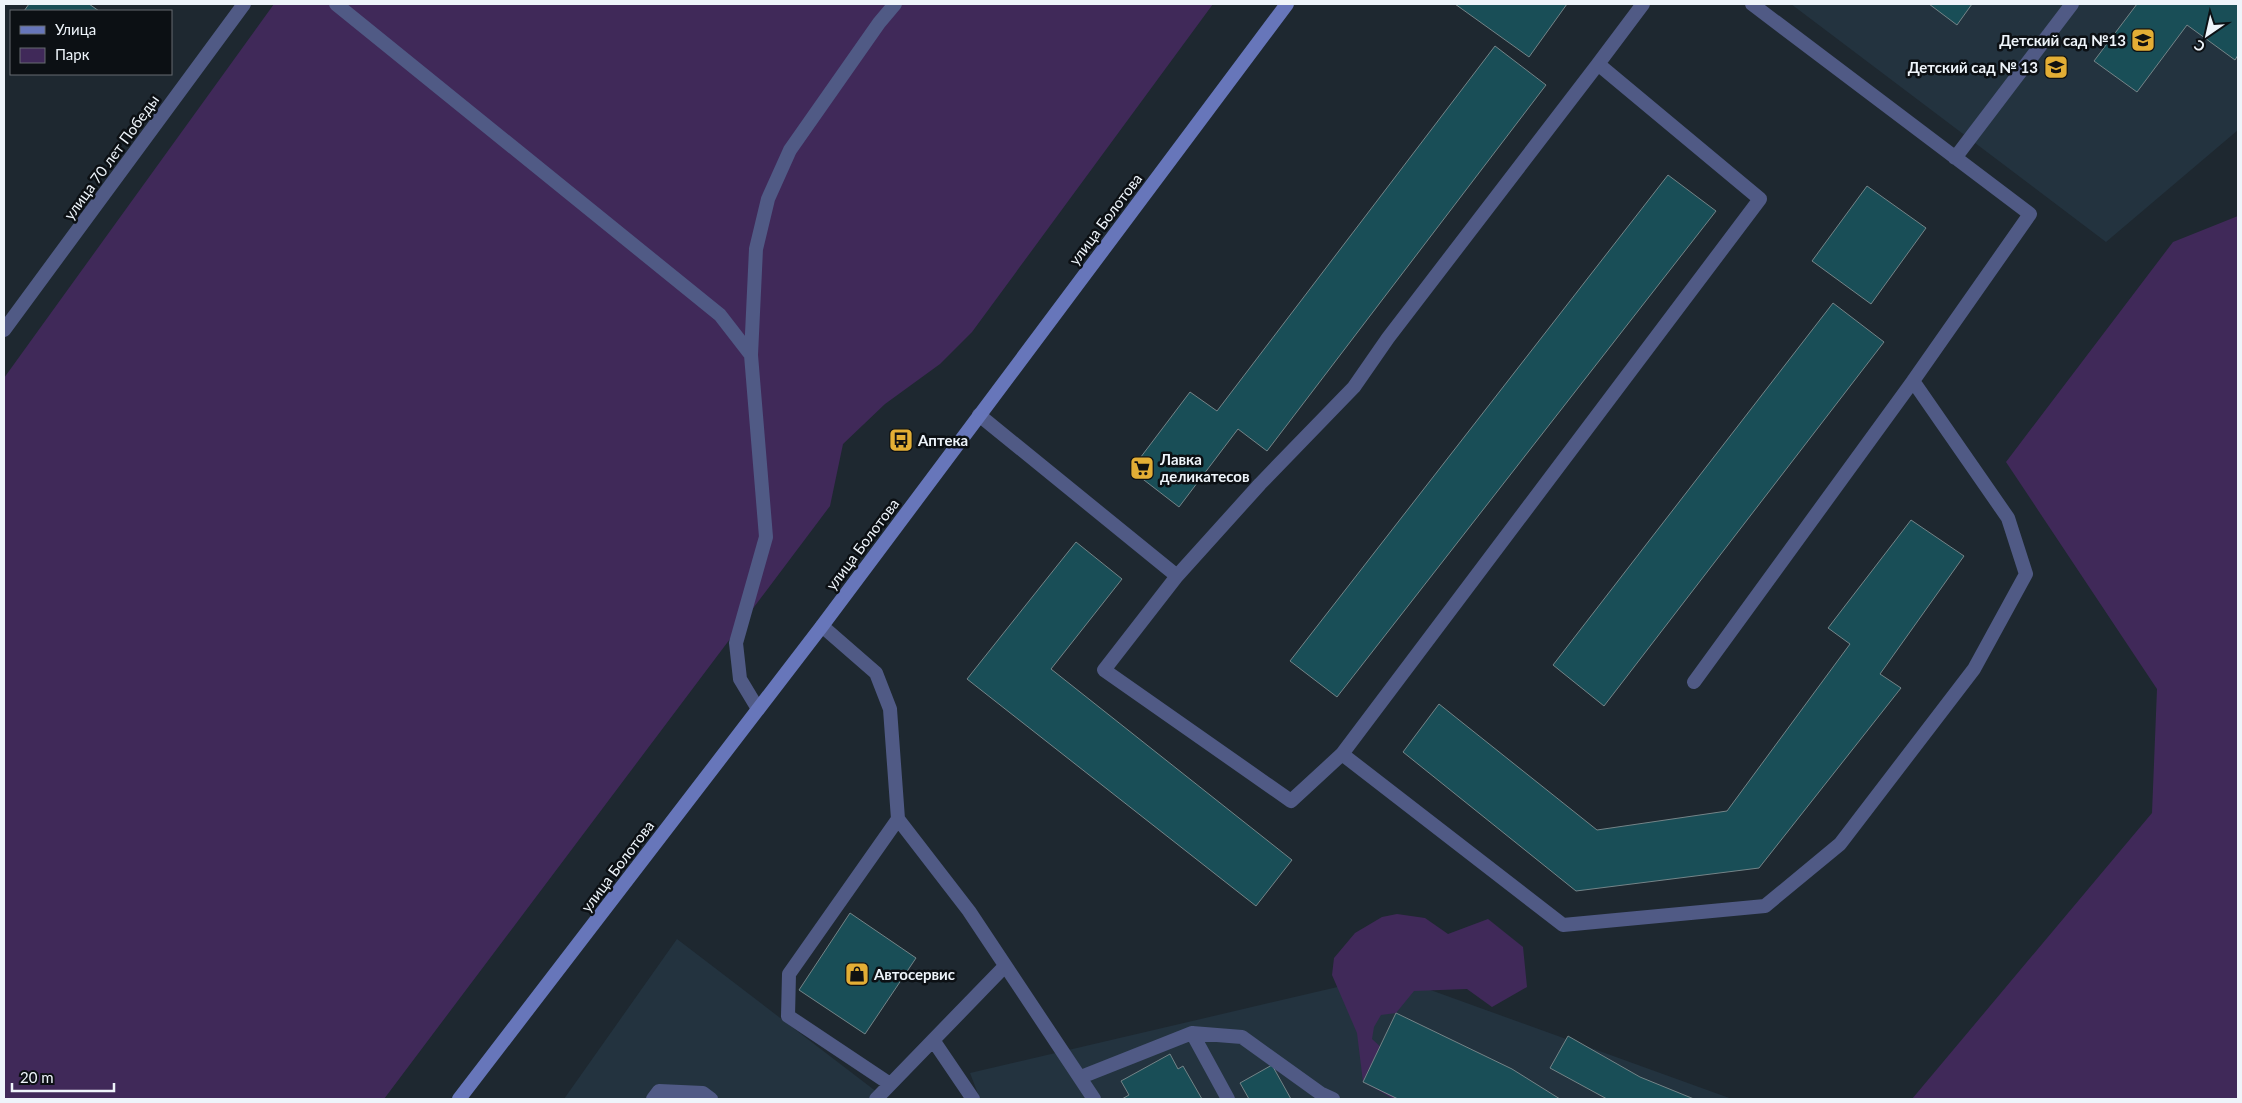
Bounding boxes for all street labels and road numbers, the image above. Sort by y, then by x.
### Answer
street label: улица 70 лет Победы [60,91,162,223]
street label: улица Болотова [1065,170,1145,268]
street label: улица Болотова [822,495,902,593]
street label: улица Болотова [577,817,657,915]

